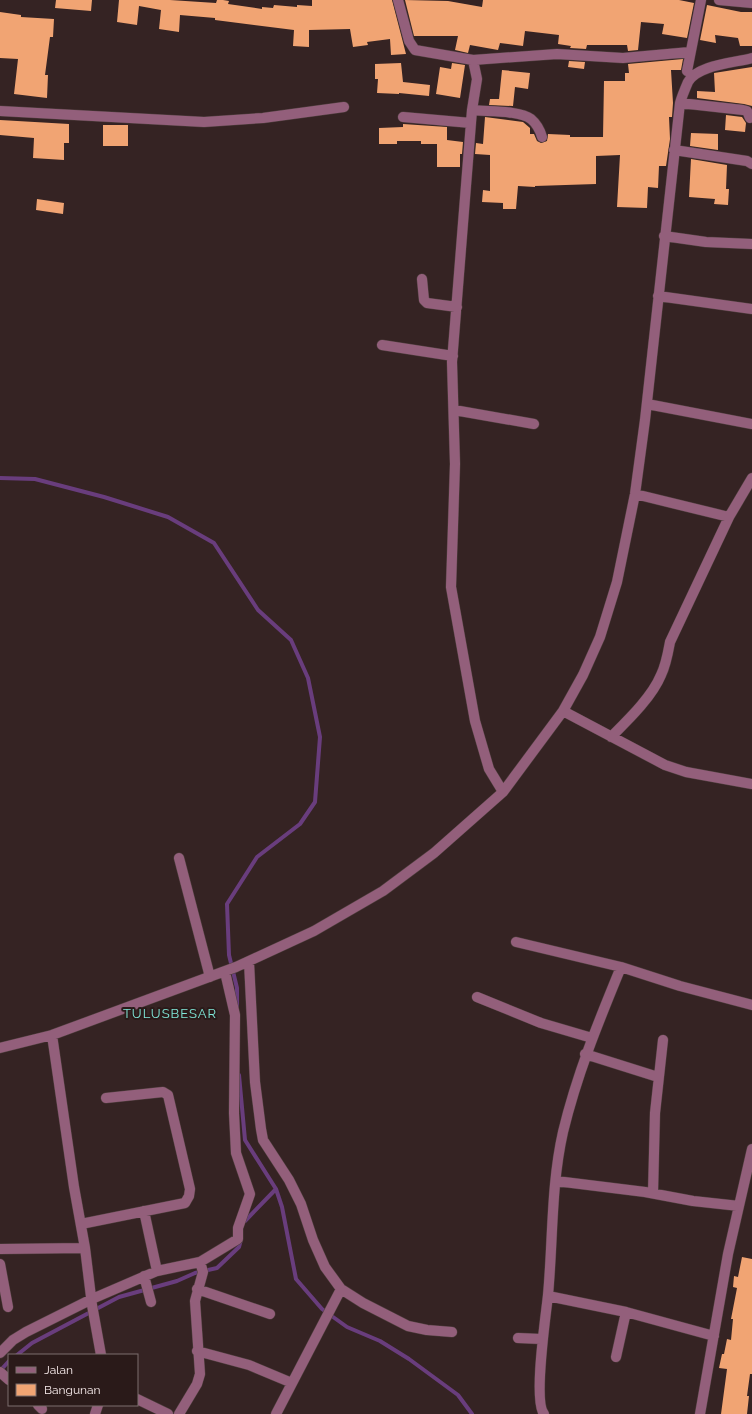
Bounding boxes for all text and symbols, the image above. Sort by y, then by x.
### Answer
district label: TULUSBESAR [123,1006,217,1021]
legend [8,1354,138,1406]
text: Jalan [44,1363,73,1377]
text: Bangunan [44,1383,101,1397]

